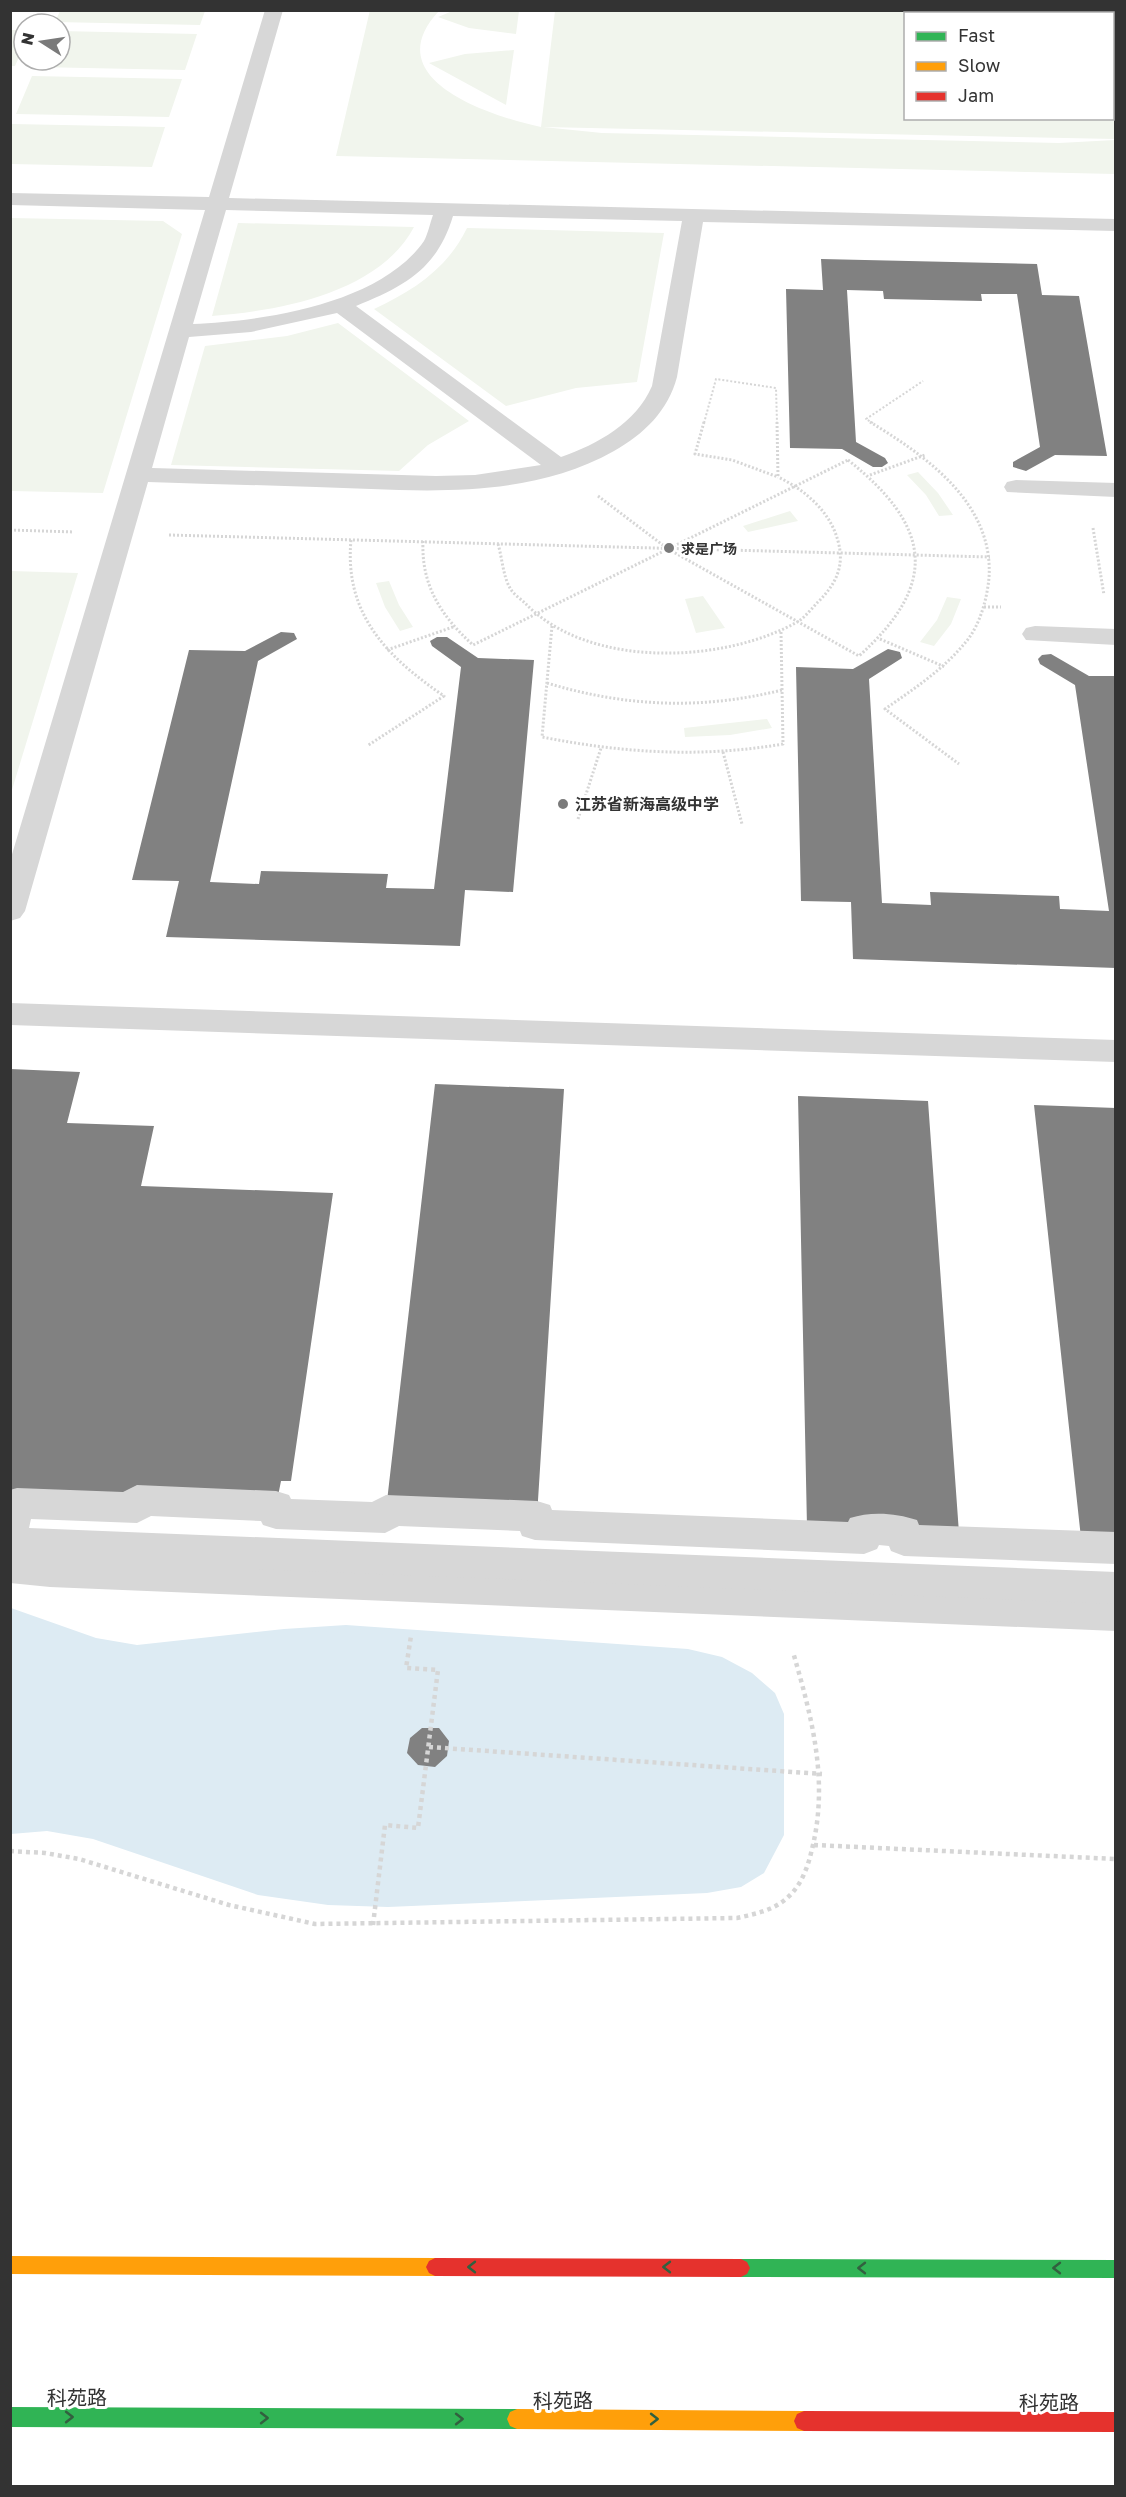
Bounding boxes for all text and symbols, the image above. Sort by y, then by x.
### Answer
north arrow [12,12,72,72]
legend [904,12,1114,120]
text: Fast [958,24,995,46]
text: N [16,31,38,47]
text: Slow [958,54,1001,76]
text: Jam [958,84,994,106]
place label: 求是广场 [681,540,737,557]
marker: 求是广场 [662,541,676,555]
place label: 江苏省新海高级中学 [575,794,719,814]
marker: 江苏省新海高级中学 [556,797,570,811]
one-way arrow [468,2261,477,2273]
one-way arrow [663,2261,672,2273]
one-way arrow [858,2262,867,2274]
one-way arrow [1053,2262,1062,2275]
street label: 科苑路 [47,2385,107,2409]
street label: 科苑路 [533,2388,593,2412]
street label: 科苑路 [1019,2390,1079,2414]
one-way arrow [64,2411,73,2423]
one-way arrow [259,2412,268,2424]
one-way arrow [454,2413,463,2425]
one-way arrow [649,2413,658,2426]

